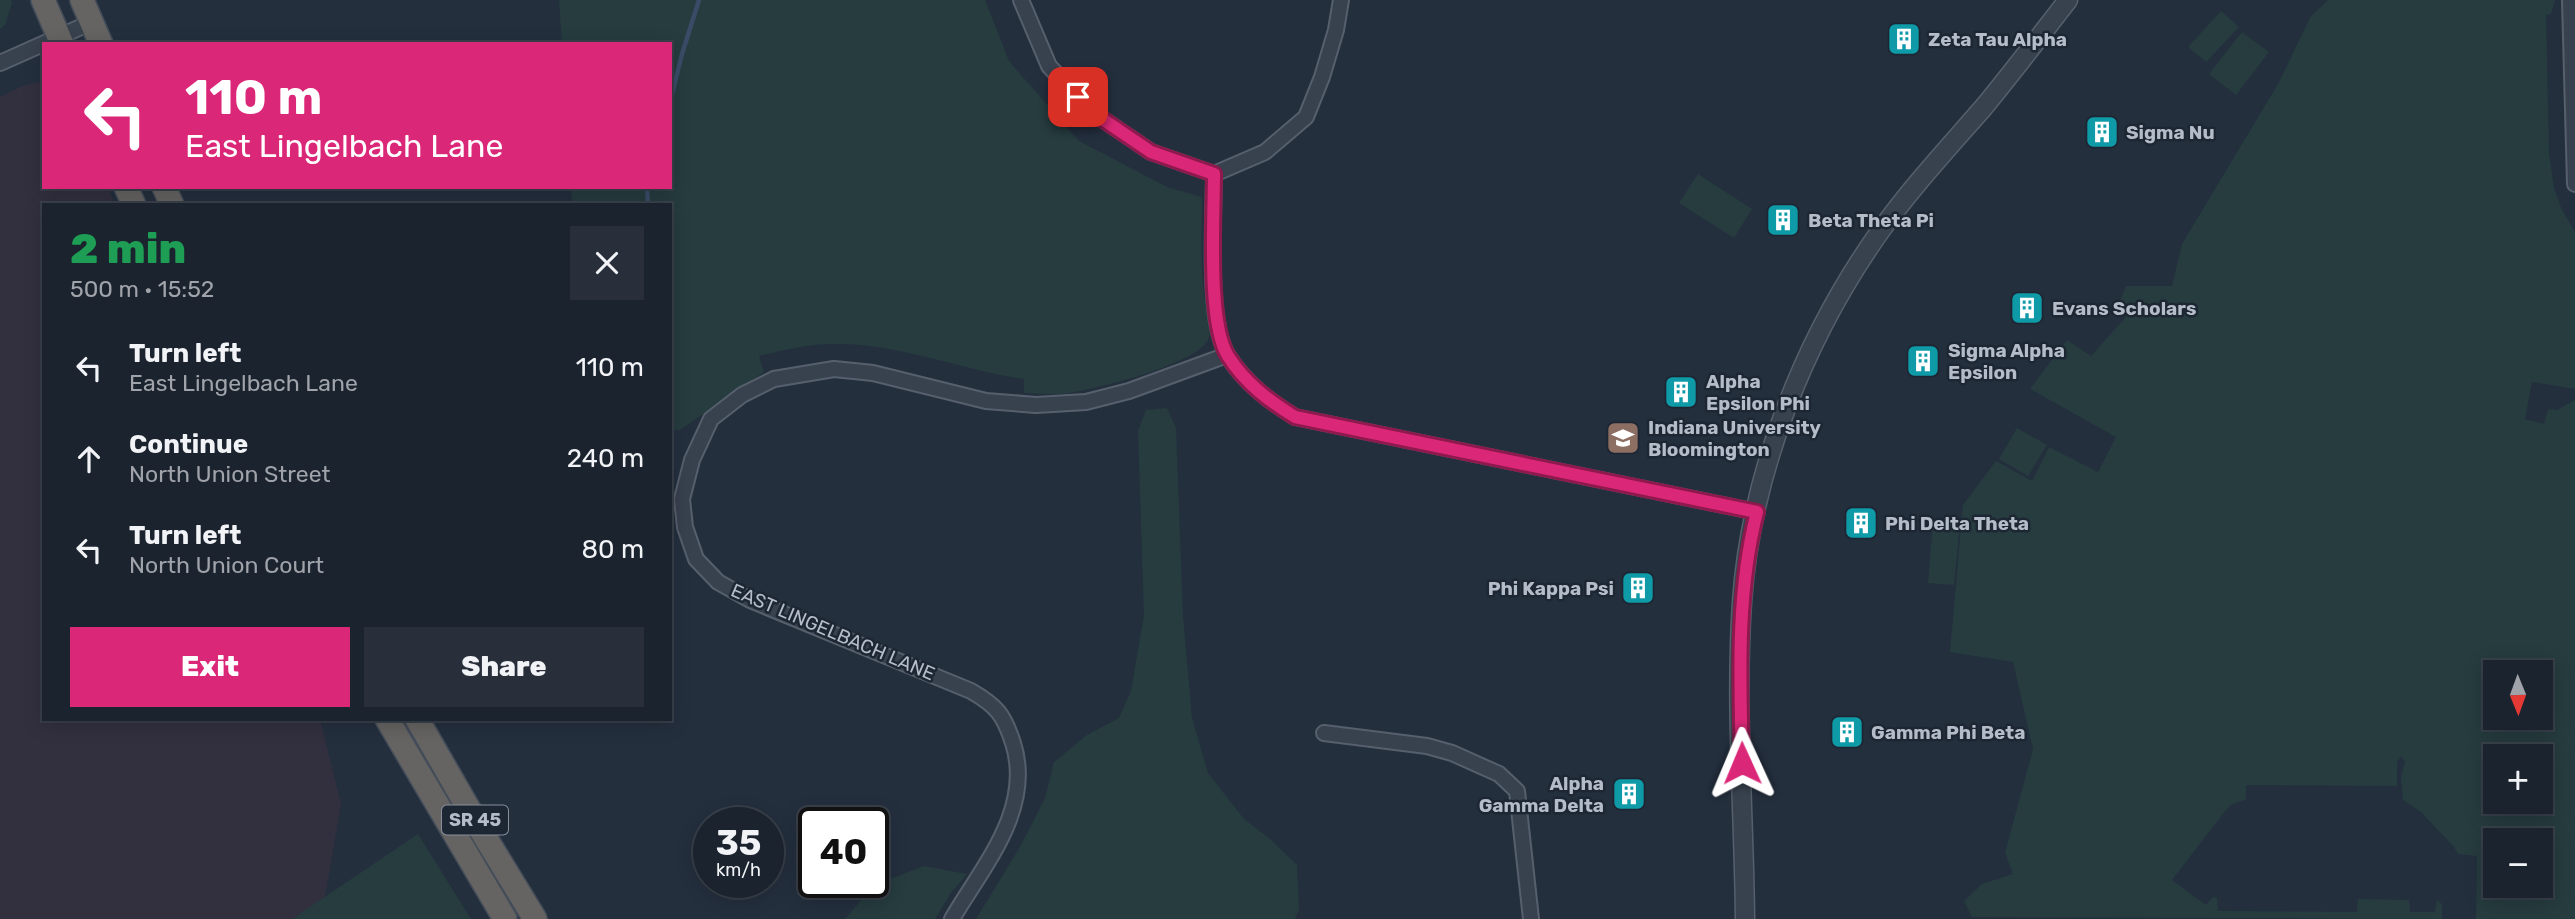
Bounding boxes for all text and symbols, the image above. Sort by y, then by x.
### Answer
building icon: Zeta Tau Alpha [1885,20,1923,58]
place label: Zeta Tau Alpha [1928,28,2067,51]
pin [1048,67,1108,127]
text: 110 m [185,68,322,126]
icon: left [70,70,161,161]
icon: arrive [1059,78,1097,116]
building icon: Sigma Nu [2083,113,2121,151]
place label: Sigma Nu [2126,121,2215,144]
text: East Lingelbach Lane [185,127,503,165]
building icon: Beta Theta Pi [1764,201,1802,239]
place label: Beta Theta Pi [1808,209,1934,232]
text: 2 min [70,224,186,274]
button: close [570,226,644,300]
text: 500 m · 15:52 [70,275,214,303]
building icon: Evans Scholars [2008,289,2046,327]
place label: Evans Scholars [2052,297,2196,320]
text: Turn left [129,338,241,369]
place label: Sigma Alpha Epsilon [1948,339,2065,384]
building icon: Sigma Alpha Epsilon [1904,342,1942,380]
icon: left [70,349,108,387]
text: 110 m [576,352,644,383]
text: East Lingelbach Lane [129,369,358,397]
place label: Alpha Epsilon Phi [1706,370,1810,415]
building icon: Alpha Epsilon Phi [1662,373,1700,411]
place label: Indiana University Bloomington [1648,416,1822,461]
school or university icon: Indiana University Bloomington [1604,419,1642,457]
text: Continue [129,429,248,460]
icon: ahead [70,440,108,478]
text: 240 m [567,443,644,474]
text: North Union Street [129,460,330,488]
building icon: Phi Delta Theta [1842,504,1880,542]
place label: Phi Delta Theta [1885,512,2029,535]
text: Turn left [129,520,241,551]
icon: left [70,531,108,569]
text: 80 m [581,534,644,565]
text: North Union Court [129,551,324,579]
building icon: Phi Kappa Psi [1619,569,1657,607]
place label: Phi Kappa Psi [1488,577,1614,600]
street label: EAST LINGELBACH LANE [728,579,938,685]
button: Exit [70,627,350,707]
button: Share [364,627,644,707]
north arrow [2483,660,2553,730]
map controls [2483,660,2553,898]
building icon: Gamma Phi Beta [1828,713,1866,751]
place label: Gamma Phi Beta [1871,721,2025,744]
position arrow [1705,726,1779,800]
button: + [2483,744,2553,814]
place label: Alpha Gamma Delta [1479,772,1604,817]
building icon: Alpha Gamma Delta [1610,775,1648,813]
road number: SR 45 [442,806,508,834]
speed limit sign: 40 [798,807,889,898]
text: 35 [716,822,761,864]
button: − [2483,828,2553,898]
text: km/h [716,859,761,881]

